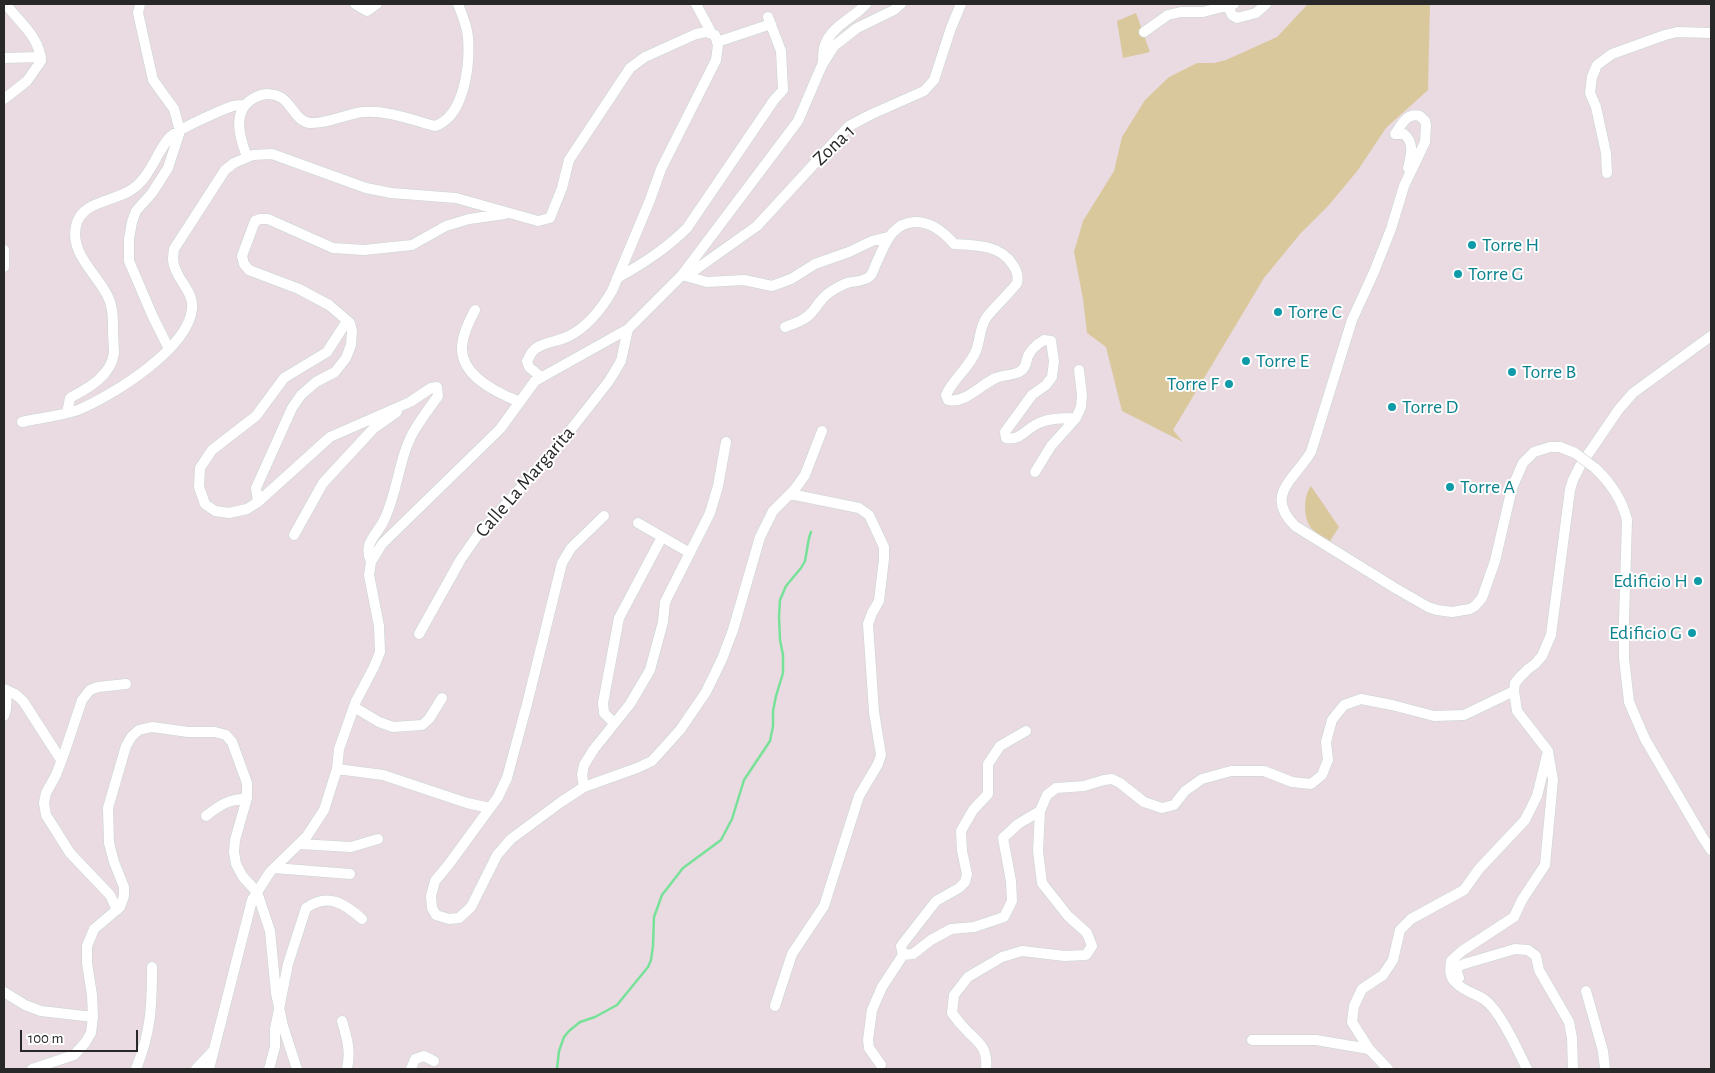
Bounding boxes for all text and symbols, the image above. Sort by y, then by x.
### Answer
street label: Zona 1 [808,119,860,171]
place label: Torre H [1482,233,1539,257]
marker: Torre H [1466,239,1478,251]
place label: Torre G [1468,262,1524,286]
marker: Torre G [1452,268,1464,280]
place label: Torre C [1288,300,1342,324]
marker: Torre C [1272,306,1284,318]
place label: Torre E [1256,349,1309,373]
marker: Torre E [1240,355,1252,367]
place label: Torre B [1522,360,1576,384]
marker: Torre B [1506,366,1518,378]
place label: Torre F [1167,372,1219,396]
marker: Torre F [1223,378,1235,390]
place label: Torre D [1402,395,1458,419]
marker: Torre D [1386,401,1398,413]
street label: Calle La Margarita [470,422,580,542]
place label: Torre A [1460,475,1515,499]
marker: Torre A [1444,481,1456,493]
place label: Edificio H [1613,569,1688,593]
marker: Edificio H [1692,575,1704,587]
place label: Edificio G [1609,621,1682,645]
marker: Edificio G [1686,627,1698,639]
scale bar [22,1020,140,1052]
text: 100 m [28,1031,63,1046]

